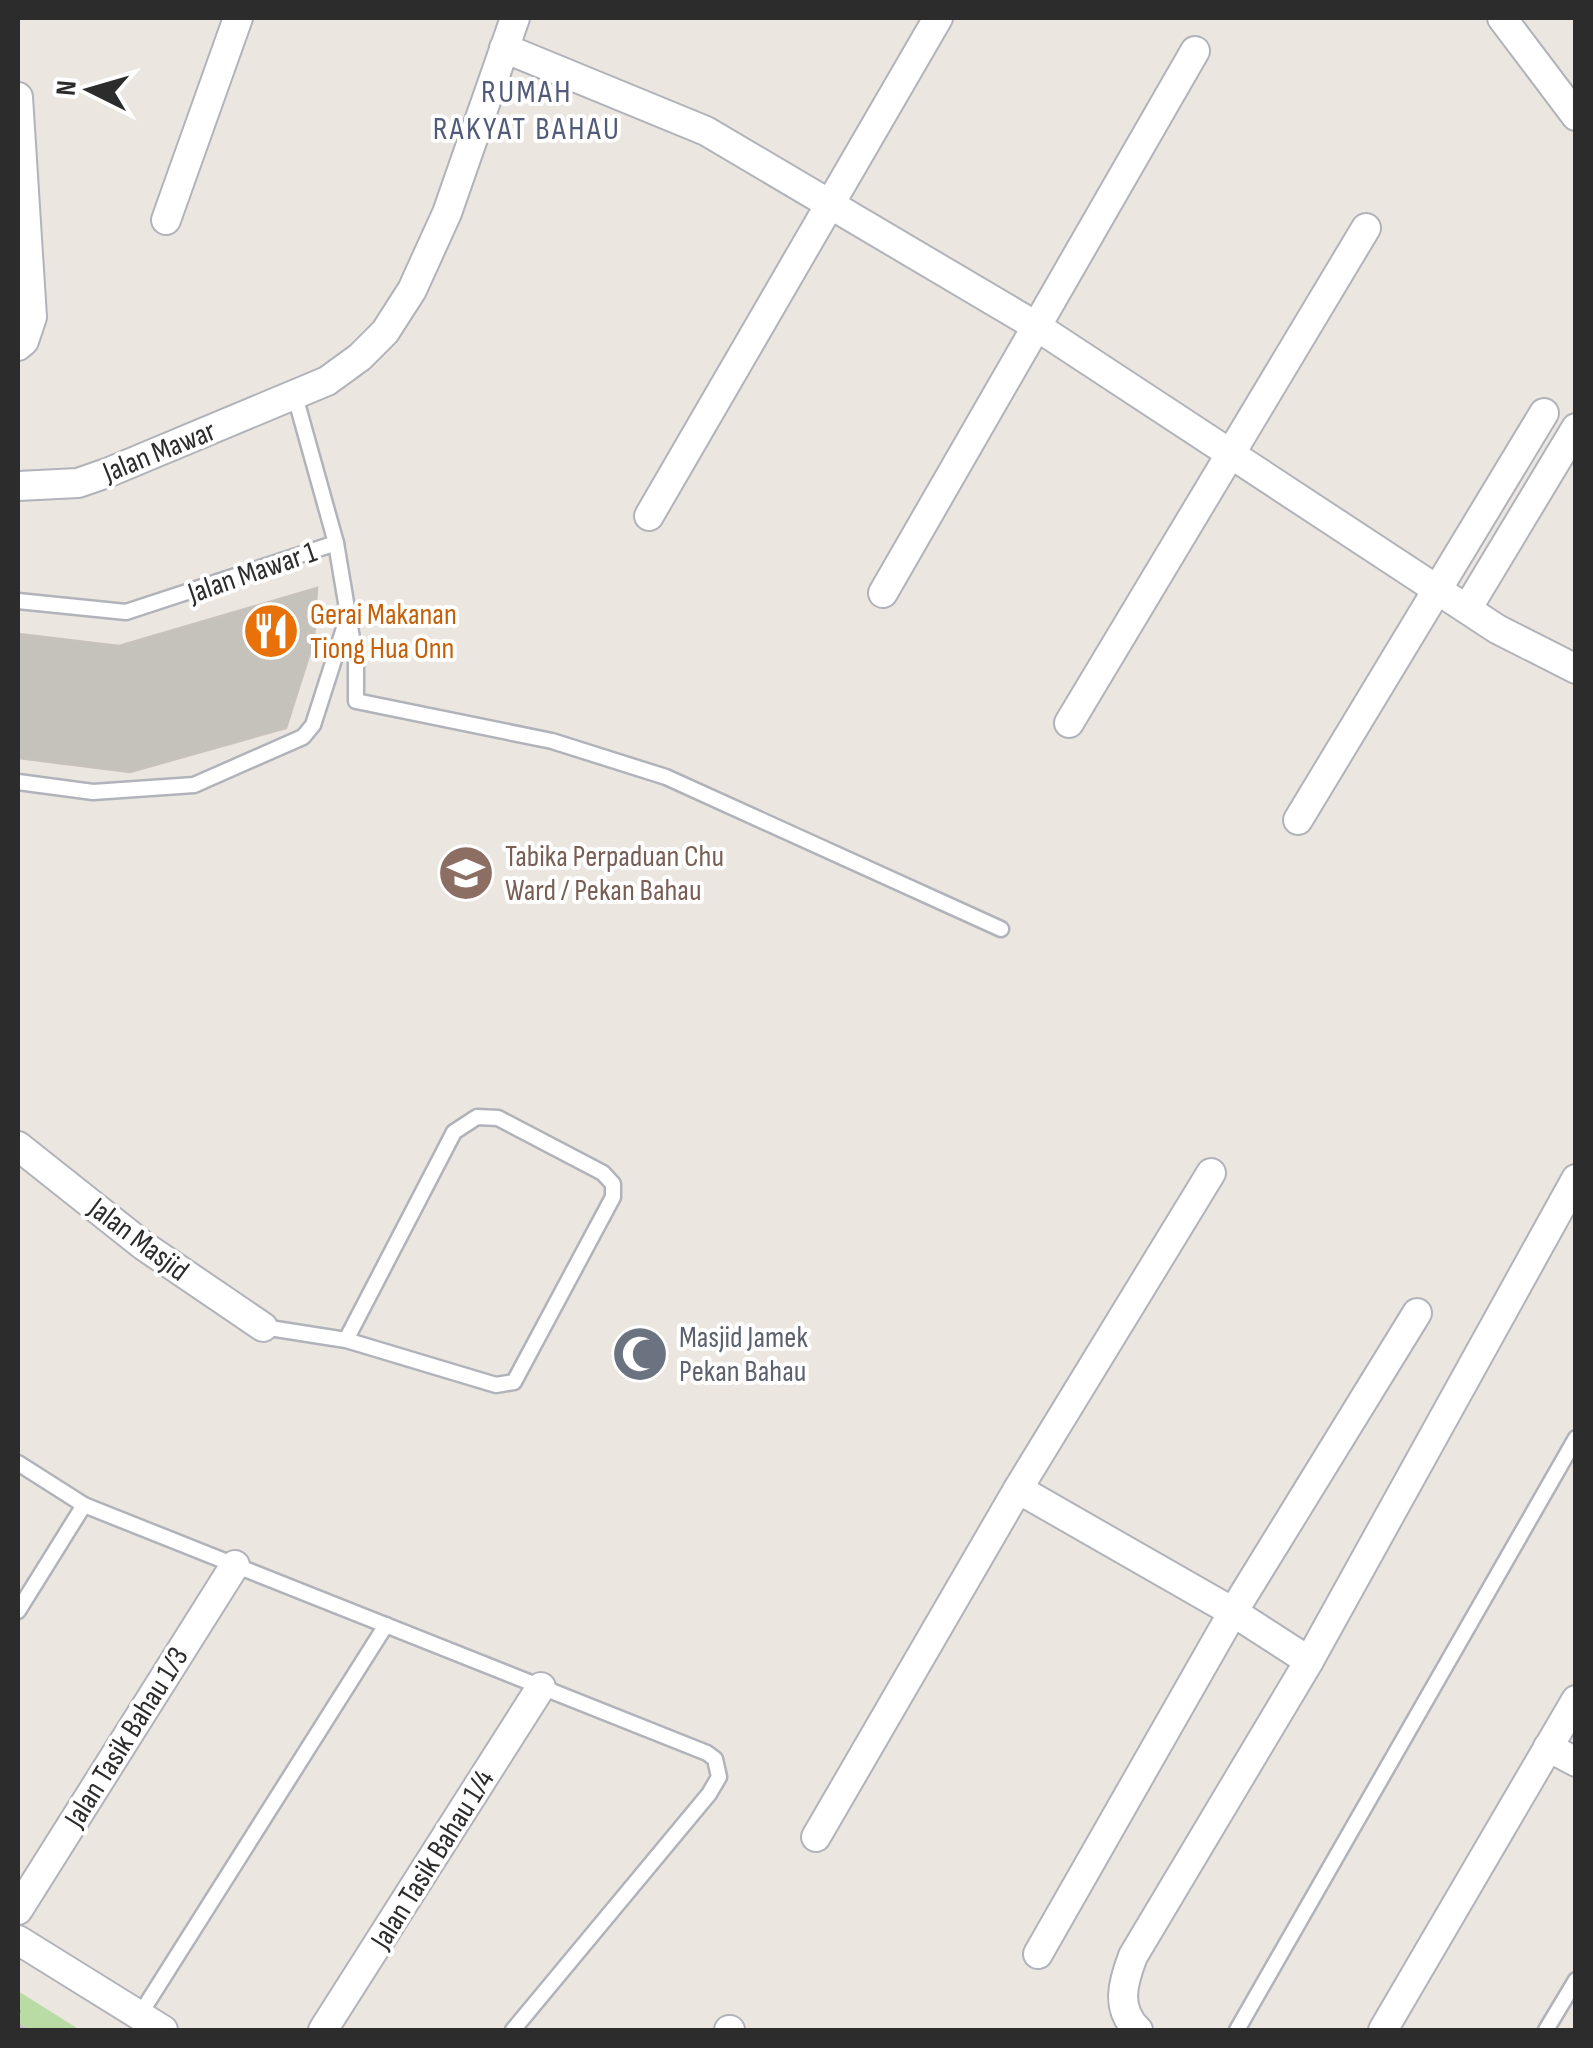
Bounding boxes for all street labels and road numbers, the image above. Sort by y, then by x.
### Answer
street label: Jalan Mawar [97,413,221,491]
street label: Jalan Mawar 1 [182,534,322,612]
street label: Jalan Masjid [80,1190,196,1289]
street label: Jalan Tasik Bahau 1/3 [57,1641,197,1835]
street label: Jalan Tasik Bahau 1/4 [363,1763,502,1957]

